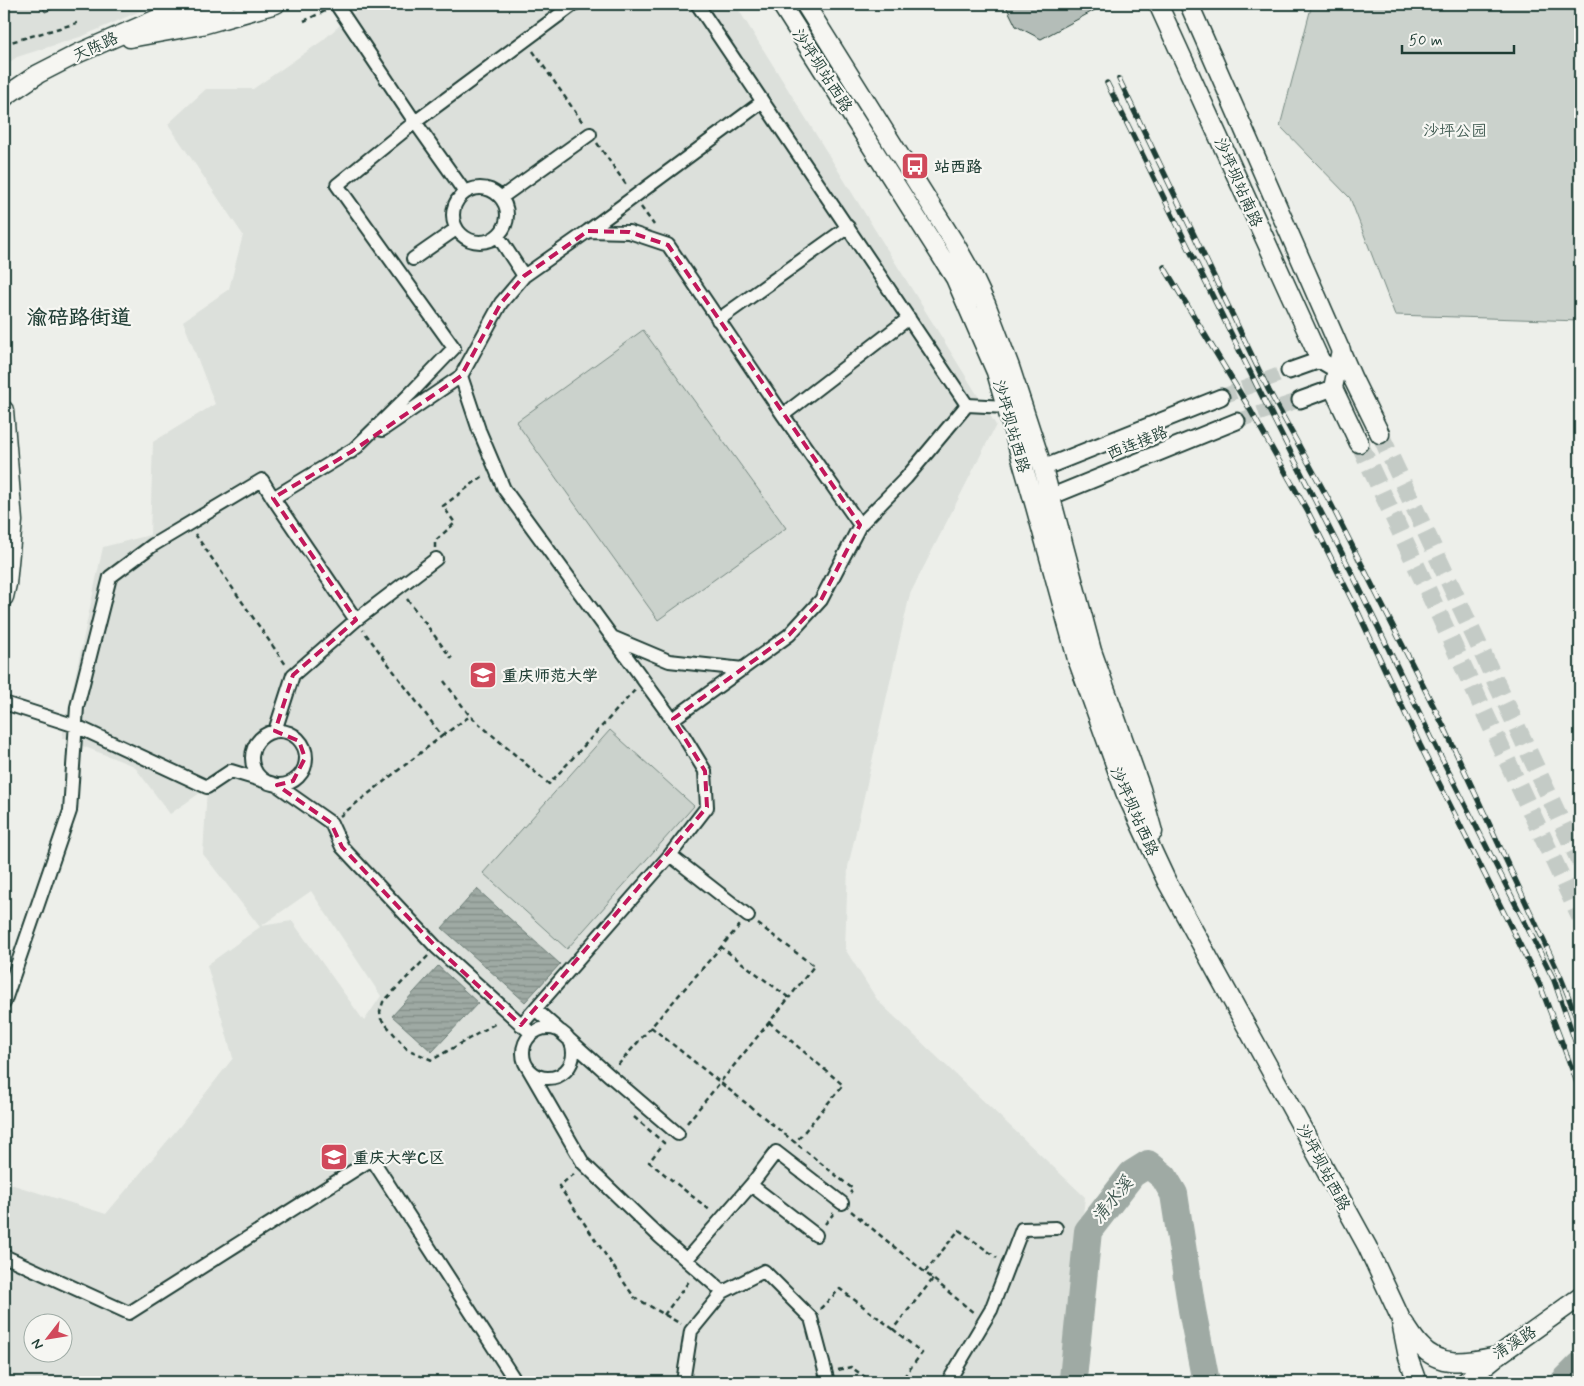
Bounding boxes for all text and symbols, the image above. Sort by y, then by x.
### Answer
scale bar [1402,22,1514,54]
street label: 沙坪坝站西路 [787,25,857,117]
street label: 天陈路 [69,28,122,67]
text: 50 m [1409,31,1443,51]
park label: 沙坪公园 [1423,121,1487,142]
street label: 沙坪坝站南路 [1209,134,1267,231]
bus stop icon: 站西路 [900,151,930,181]
place label: 站西路 [934,157,982,178]
district label: 渝碚路街道 [27,304,132,332]
street label: 沙坪坝站西路 [987,377,1034,475]
street label: 西连接路 [1104,422,1171,465]
school or university icon: 重庆师范大学 [468,660,498,690]
place label: 重庆师范大学 [502,666,598,687]
street label: 沙坪坝站西路 [1105,763,1163,860]
street label: 沙坪坝站西路 [1291,1120,1354,1215]
school or university icon: 重庆大学C区 [319,1142,349,1172]
place label: 重庆大学C区 [353,1148,444,1169]
water label: 清水溪 [1086,1171,1140,1229]
north arrow [22,1314,72,1364]
street label: 清溪路 [1489,1322,1541,1365]
text: N [28,1336,48,1353]

